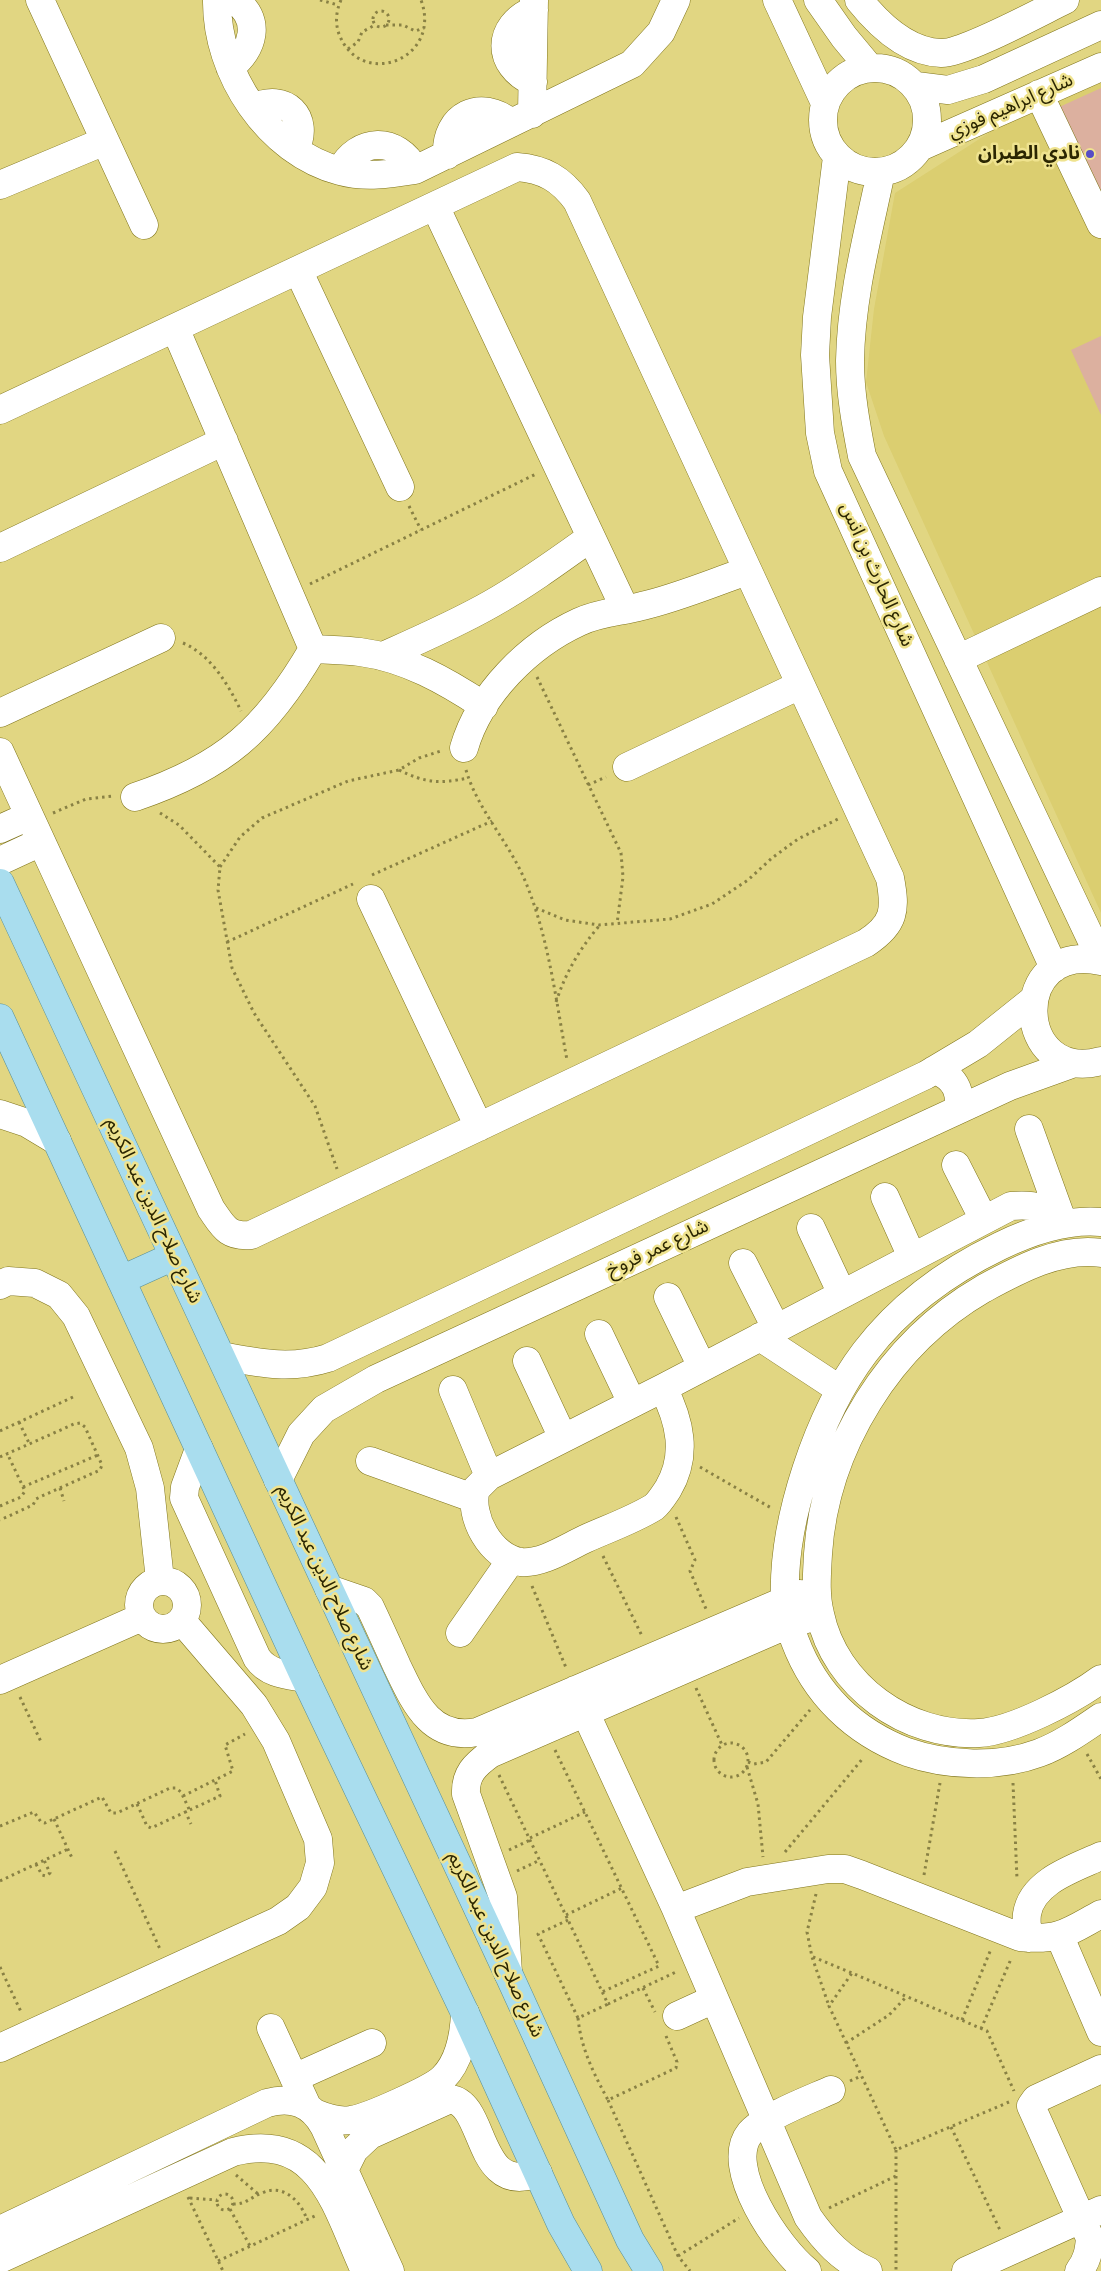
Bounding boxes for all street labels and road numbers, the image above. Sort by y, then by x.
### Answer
street label: شارع ابراهيم فوزي [945,69,1077,145]
street label: شارع الحارث بن انس [834,499,918,651]
street label: شارع صلاح الدين عبد الكريم [100,1115,206,1307]
street label: شارع عمر فروخ [603,1215,713,1283]
street label: شارع صلاح الدين عبد الكريم [271,1482,377,1674]
street label: شارع صلاح الدين عبد الكريم [442,1849,548,2041]

